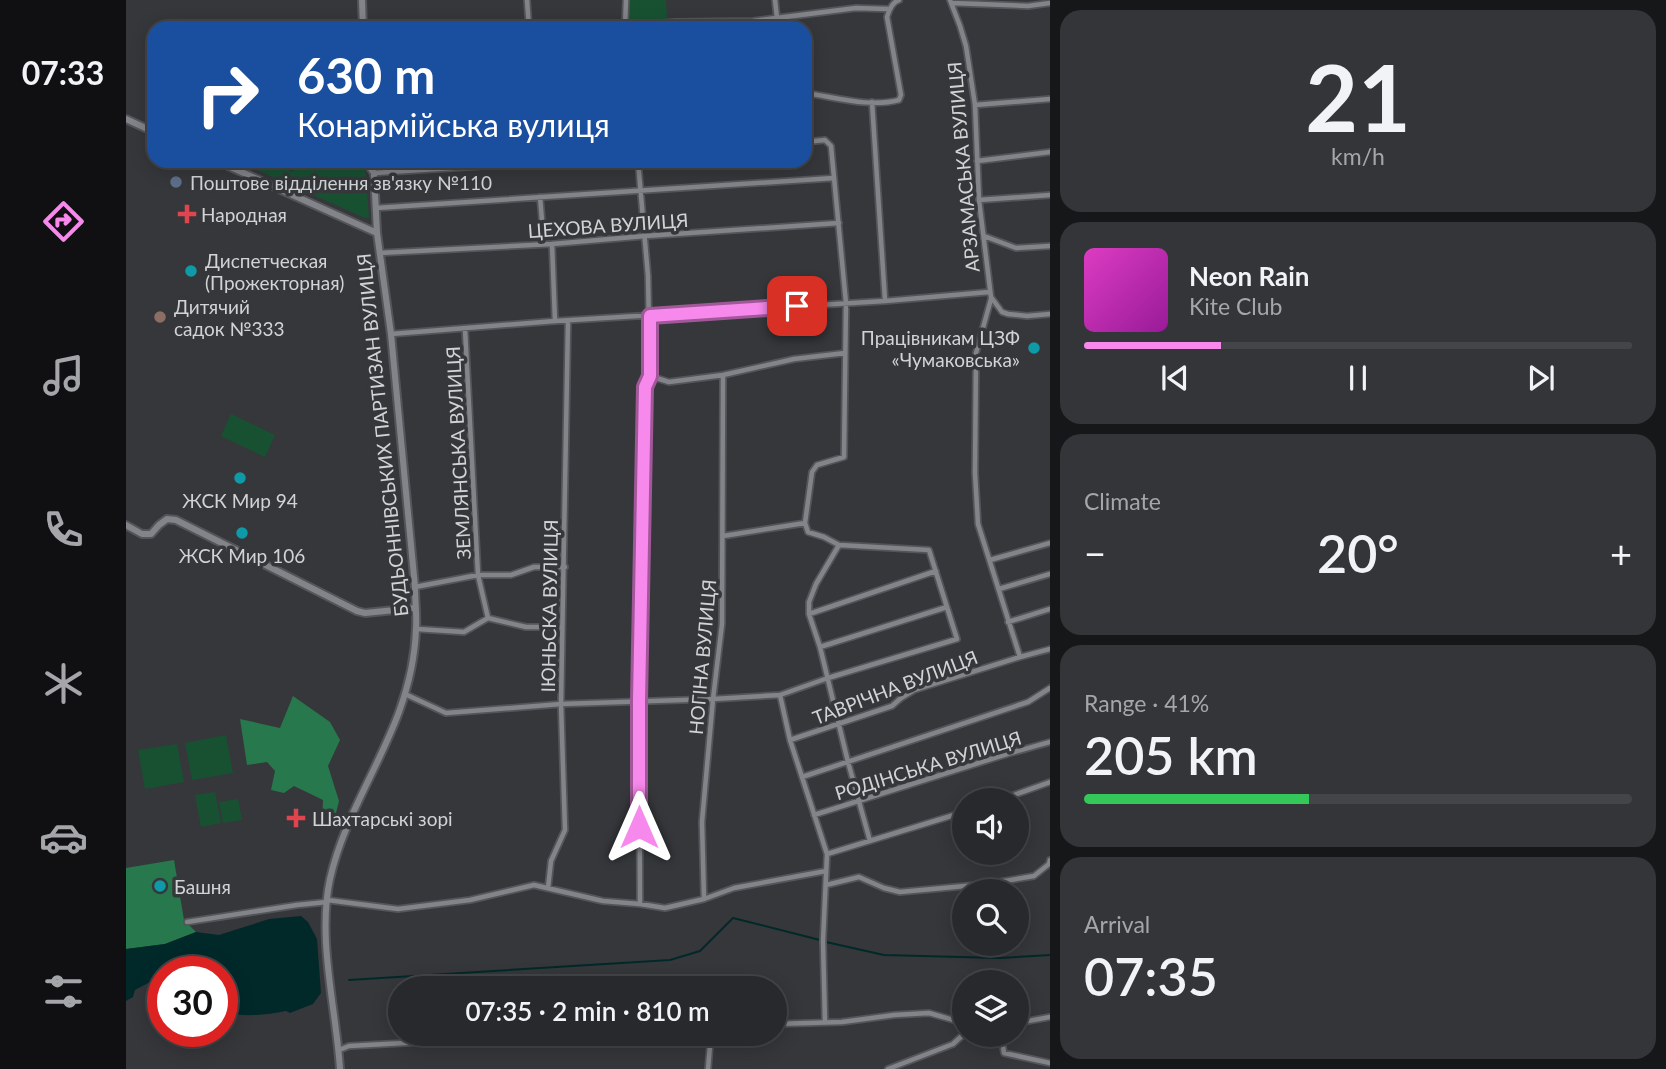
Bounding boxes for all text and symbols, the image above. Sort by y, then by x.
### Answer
text: 21 [1305,42,1411,151]
text: 630 m [297,46,435,104]
icon: right [182,49,273,140]
text: 07:33 [22,53,104,92]
street label: АРЗАМАСЬКА ВУЛИЦЯ [942,61,984,273]
text: Конармійська вулиця [297,105,610,144]
text: km/h [1331,142,1385,170]
place label: Поштове відділення зв'язку №110 [190,171,492,194]
marker: Поштове відділення зв'язку №110 [168,174,184,190]
icon: directions [39,197,88,246]
place label: Народная [201,203,287,226]
marker: Народная [179,206,195,222]
street label: ЦЕХОВА ВУЛИЦЯ [527,208,689,242]
place label: Диспетческая (Прожекторная) [205,249,344,294]
street label: БУДЬОННІВСЬКИХ ПАРТИЗАН ВУЛИЦЯ [351,252,413,618]
text: Neon Rain [1189,260,1309,292]
marker: Диспетческая (Прожекторная) [183,263,199,279]
pin [767,276,827,336]
icon: arrive [778,287,816,325]
text: Kite Club [1189,292,1282,320]
place label: Дитячий садок №333 [174,295,285,340]
marker: Дитячий садок №333 [152,309,168,325]
place label: Працівникам ЦЗФ «Чумаковська» [861,326,1020,371]
marker: Працівникам ЦЗФ «Чумаковська» [1026,340,1042,356]
street label: ЗЕМЛЯНСЬКА ВУЛИЦЯ [441,346,475,560]
icon: music [39,351,88,400]
icon: previous [1156,359,1194,397]
icon: pause [1339,359,1377,397]
icon: next [1522,359,1560,397]
marker: ЖСК Мир 94 [232,470,248,486]
text: Climate [1084,487,1161,515]
place label: ЖСК Мир 94 [182,489,298,512]
icon: phone [39,505,88,554]
street label: IЮНЬСКА ВУЛИЦЯ [536,519,562,693]
text: 20° [1317,522,1399,584]
marker: ЖСК Мир 106 [234,525,250,541]
text: − [1084,530,1106,576]
text: + [1610,530,1632,576]
place label: ЖСК Мир 106 [179,544,305,567]
street label: НОГІНА ВУЛИЦЯ [684,578,720,736]
street label: ТАВРІЧНА ВУЛИЦЯ [809,645,981,729]
icon: climate [39,659,88,708]
text: Range · 41% [1084,689,1209,717]
text: 205 km [1084,724,1258,786]
street label: РОДІНСЬКА ВУЛИЦЯ [832,726,1024,804]
map controls [952,788,1029,1047]
button: sound [952,788,1029,865]
position arrow [602,790,676,864]
place label: Шахтарські зорі [312,807,453,830]
marker: Шахтарські зорі [286,808,306,828]
icon: car [39,813,88,862]
place label: Башня [174,875,231,898]
marker: Башня [152,878,168,894]
button: search [952,879,1029,956]
text: Arrival [1084,910,1150,938]
text: 07:35 [1084,945,1218,1007]
speed limit sign: 30 [147,956,238,1047]
icon: filters [39,967,88,1016]
button: layers [952,970,1029,1047]
text: 07:35 · 2 min · 810 m [465,995,710,1027]

